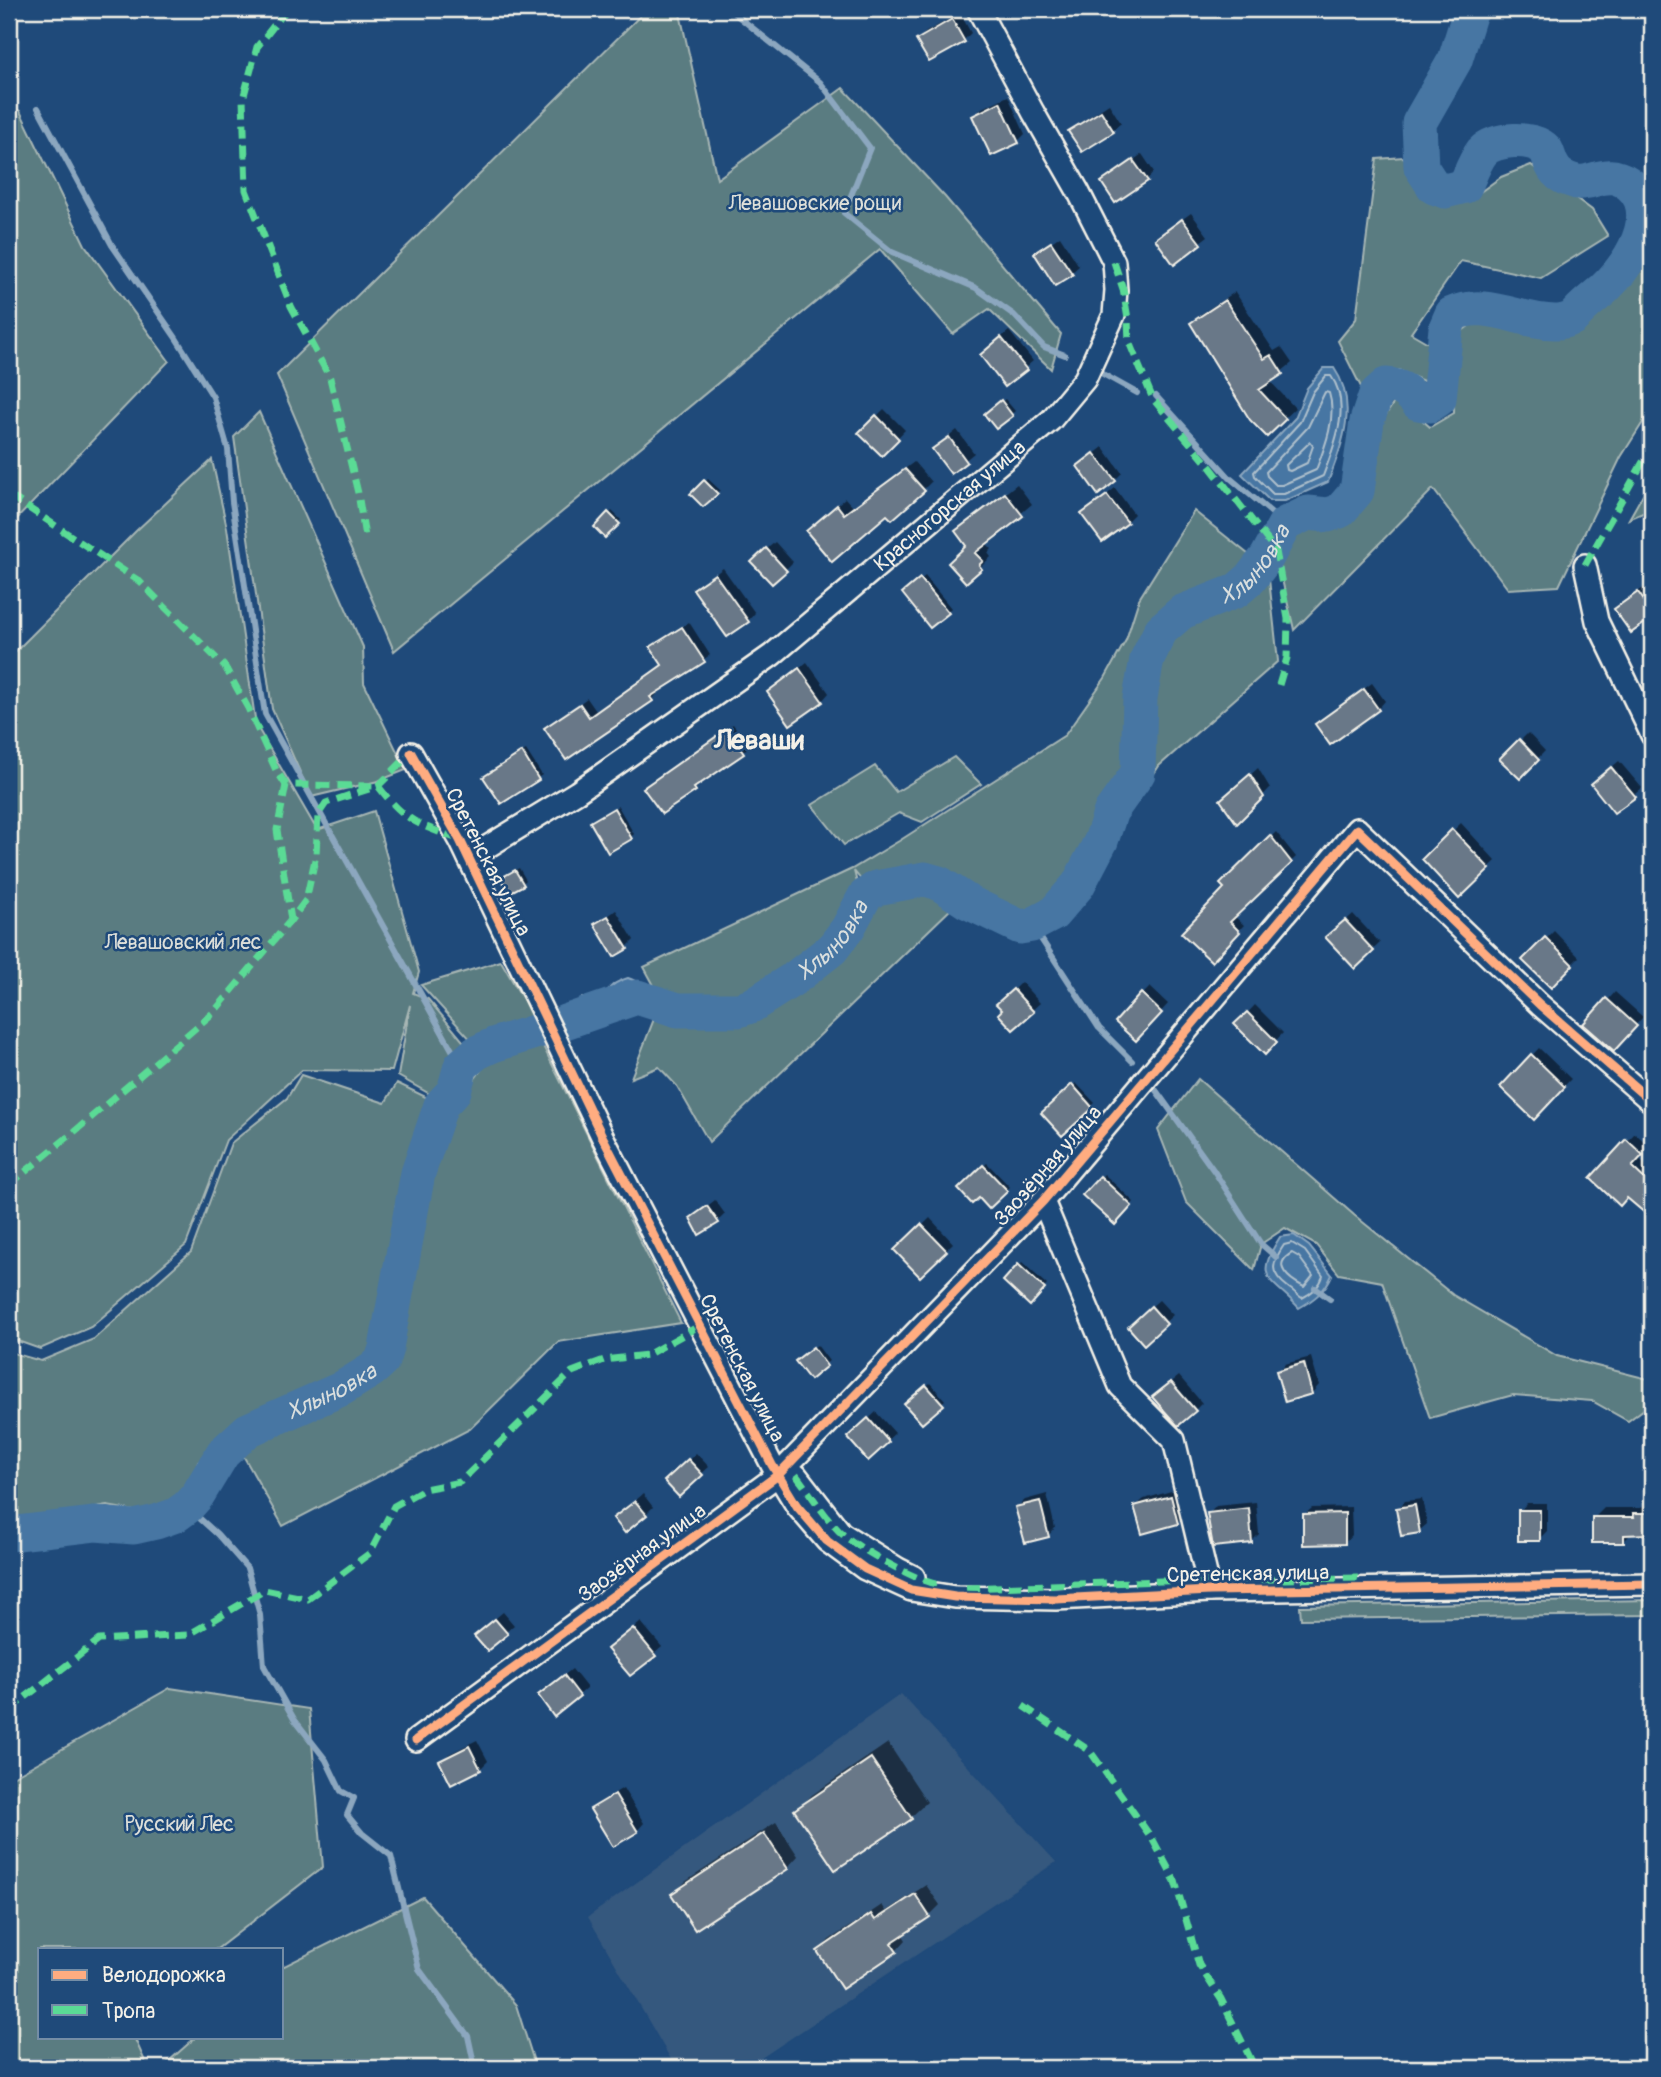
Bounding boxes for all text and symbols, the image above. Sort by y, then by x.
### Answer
park label: Левашовские рощи [728,190,901,217]
street label: Красногорская улица [868,434,1031,577]
water label: Хлыновка [1216,518,1297,610]
district label: Леваши [713,723,804,758]
street label: Сретенская улица [439,783,537,941]
water label: Хлыновка [790,894,875,986]
park label: Левашовский лес [103,929,262,956]
street label: Заозёрная улица [988,1100,1108,1232]
street label: Сретенская улица [693,1289,791,1447]
water label: Хлыновка [282,1356,383,1426]
street label: Заозёрная улица [573,1497,711,1609]
street label: Сретенская улица [1166,1559,1330,1589]
park label: Русский Лес [124,1811,234,1838]
legend [38,1948,284,2038]
text: Велодорожка [102,1962,226,1989]
text: Тропа [102,1998,155,2025]

